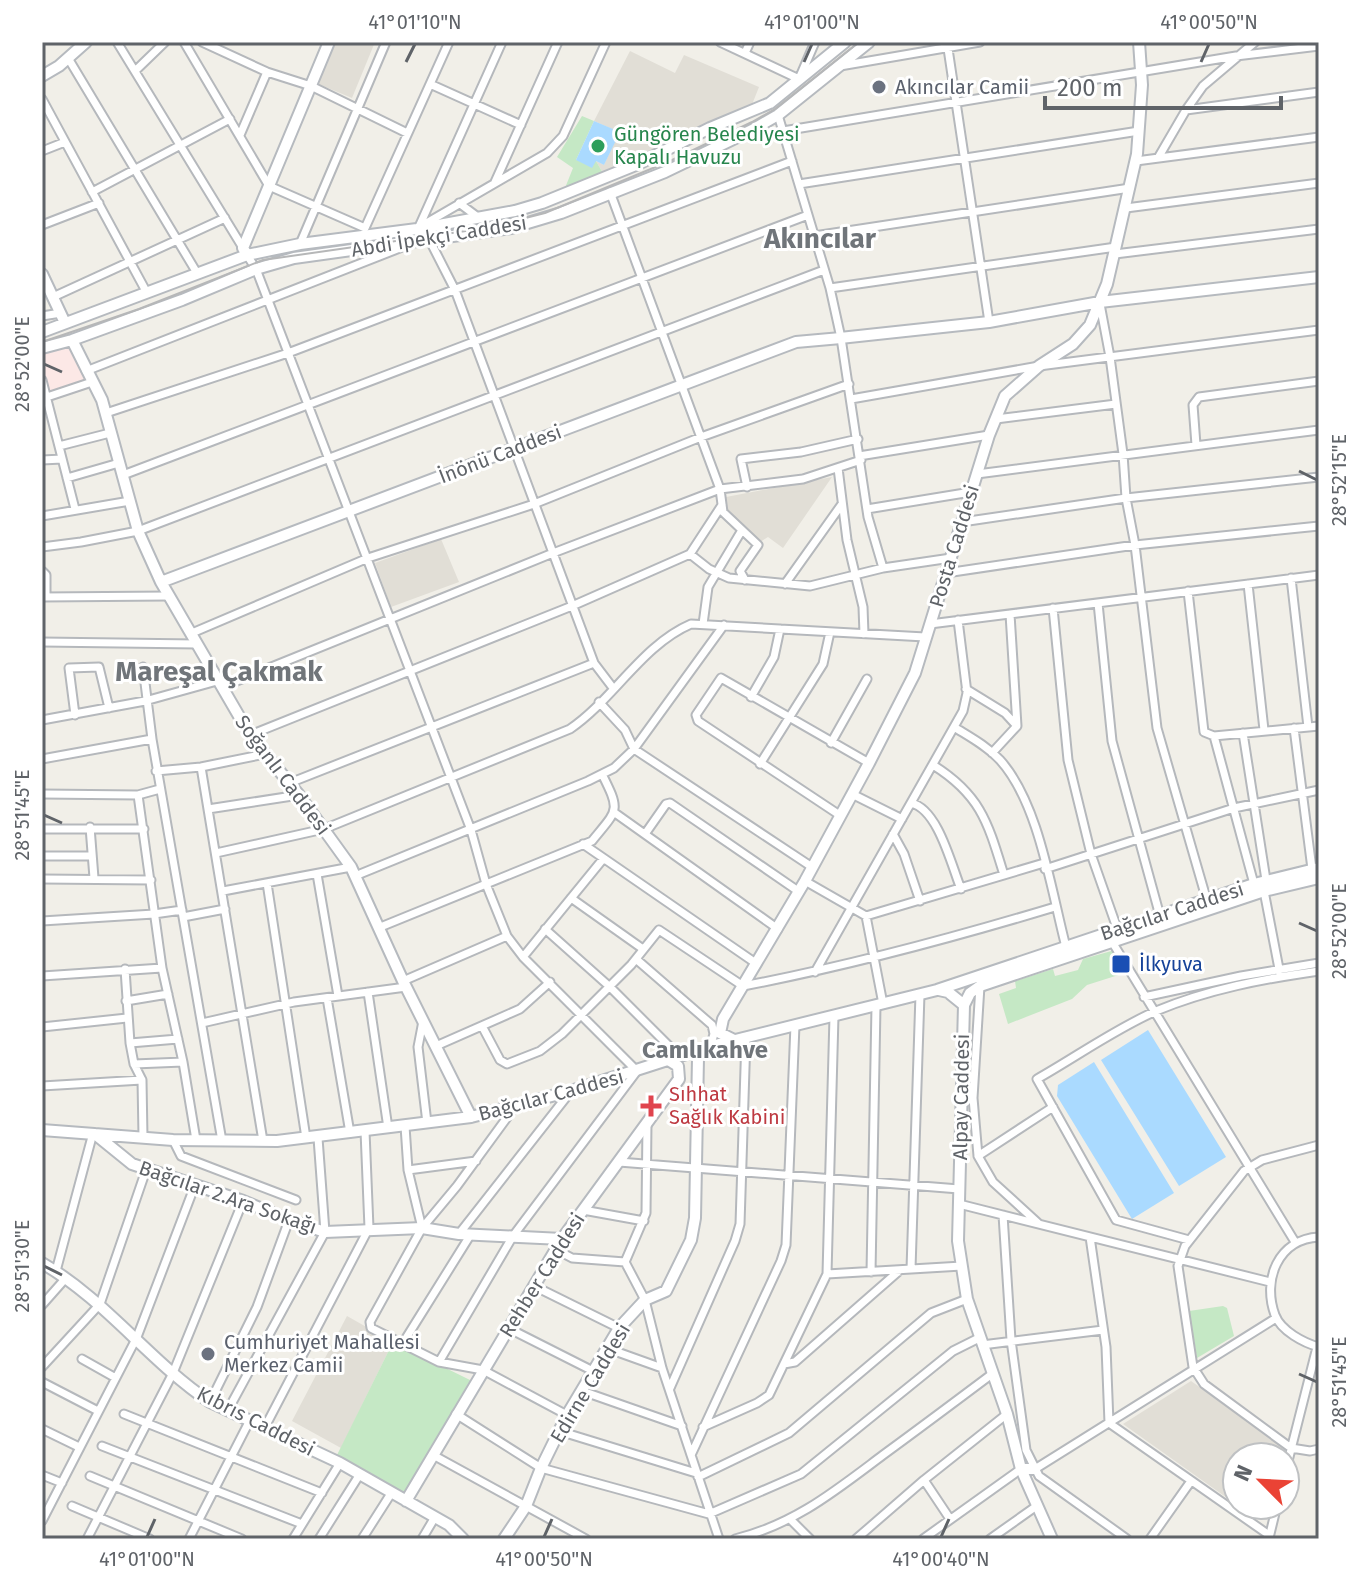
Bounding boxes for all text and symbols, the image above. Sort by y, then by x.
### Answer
text: 41°01'10"N [368,10,462,34]
text: 41°01'00"N [764,10,860,34]
text: 41°00'50"N [1160,10,1258,34]
scale bar [1045,60,1281,110]
text: 200 m [1057,74,1123,102]
place label: Akıncılar Camii [895,75,1029,99]
marker: Akıncılar Camii [870,78,888,96]
place label: Güngören Belediyesi Kapalı Havuzu [614,122,800,169]
marker: Güngören Belediyesi Kapalı Havuzu [589,137,607,155]
street label: Abdi İpekçi Caddesi [350,210,529,263]
district label: Akıncılar [763,222,877,255]
text: 28°52'00"E [10,316,34,412]
street label: İnönü Caddesi [435,420,565,488]
text: 28°52'15"E [1327,434,1351,526]
street label: Posta Caddesi [924,482,984,610]
district label: Mareşal Çakmak [115,655,323,689]
street label: Soğanlı Caddesi [230,710,336,840]
text: 28°51'45"E [10,769,34,861]
street label: Bağcılar Caddesi [1097,876,1247,946]
text: 28°52'00"E [1327,883,1351,979]
place label: İlkyuva [1139,952,1203,976]
marker: İlkyuva [1110,953,1132,975]
street label: Alpay Caddesi [948,1034,974,1160]
district label: Camlıkahve [642,1036,768,1064]
street label: Bağcılar Caddesi [476,1064,626,1126]
place label: Sıhhat Sağlık Kabini [669,1082,785,1129]
marker: Sıhhat Sağlık Kabini [640,1095,662,1117]
street label: Bağcılar 2.Ara Sokağı [136,1155,320,1239]
street label: Rehber Caddesi [494,1208,590,1342]
text: 28°51'30"E [10,1219,34,1313]
street label: Edirne Caddesi [545,1319,635,1447]
place label: Cumhuriyet Mahallesi Merkez Camii [224,1330,420,1377]
text: 28°51'45"E [1327,1336,1351,1428]
marker: Cumhuriyet Mahallesi Merkez Camii [199,1345,217,1363]
street label: Kıbrıs Caddesi [193,1381,319,1461]
north arrow [1221,1441,1301,1521]
text: N [1228,1461,1258,1485]
text: 41°01'00"N [99,1547,195,1571]
text: 41°00'50"N [495,1547,593,1571]
text: 41°00'40"N [892,1547,990,1571]

